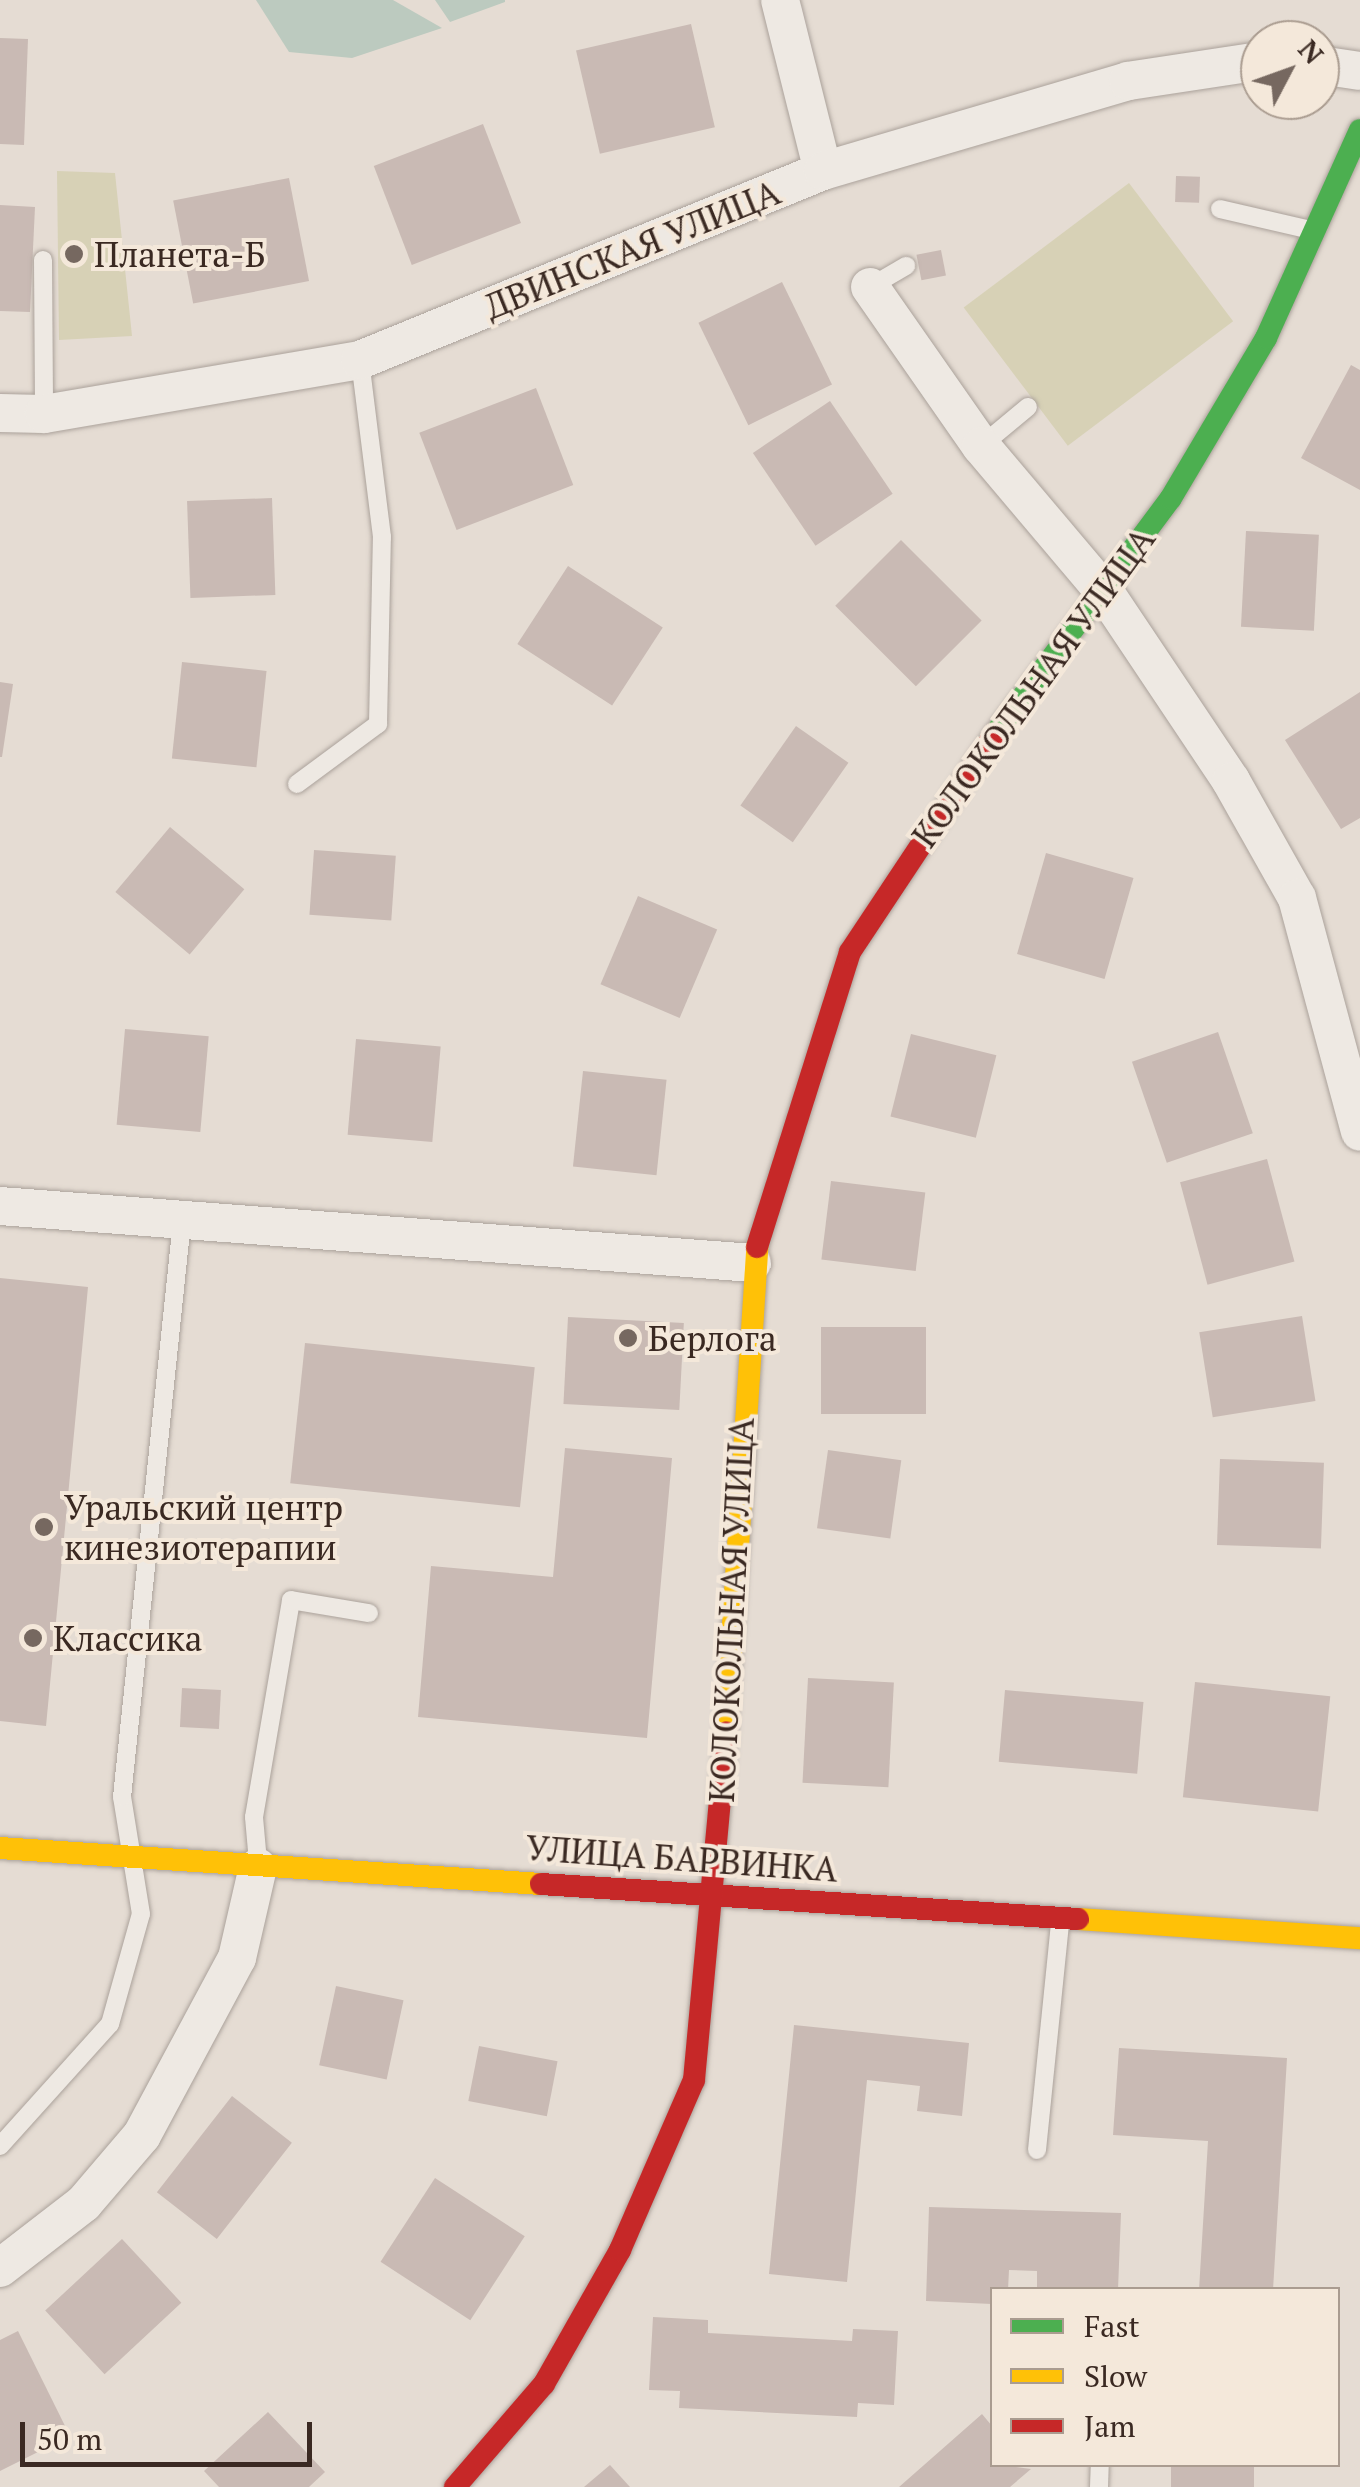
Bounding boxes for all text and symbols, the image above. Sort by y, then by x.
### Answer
north arrow [1240,20,1340,120]
text: N [1291,31,1332,71]
street label: ДВИНСКАЯ УЛИЦА [478,170,786,328]
place label: Планета-Б [94,233,266,275]
marker: Планета-Б [63,243,85,265]
street label: КОЛОКОЛЬНАЯ УЛИЦА [903,519,1163,855]
place label: Берлога [648,1317,777,1359]
marker: Берлога [617,1327,639,1349]
street label: КОЛОКОЛЬНАЯ УЛИЦА [700,1416,762,1804]
place label: Уральский центр кинезиотерапии [64,1486,343,1568]
marker: Уральский центр кинезиотерапии [33,1516,55,1538]
place label: Классика [53,1617,202,1659]
marker: Классика [22,1627,44,1649]
street label: УЛИЦА БАРВИНКА [524,1826,840,1890]
legend [990,2287,1340,2467]
text: Fast [1084,2306,1140,2346]
text: Slow [1084,2356,1147,2396]
scale bar [25,2402,318,2464]
text: Jam [1084,2406,1135,2446]
text: 50 m [37,2419,102,2459]

